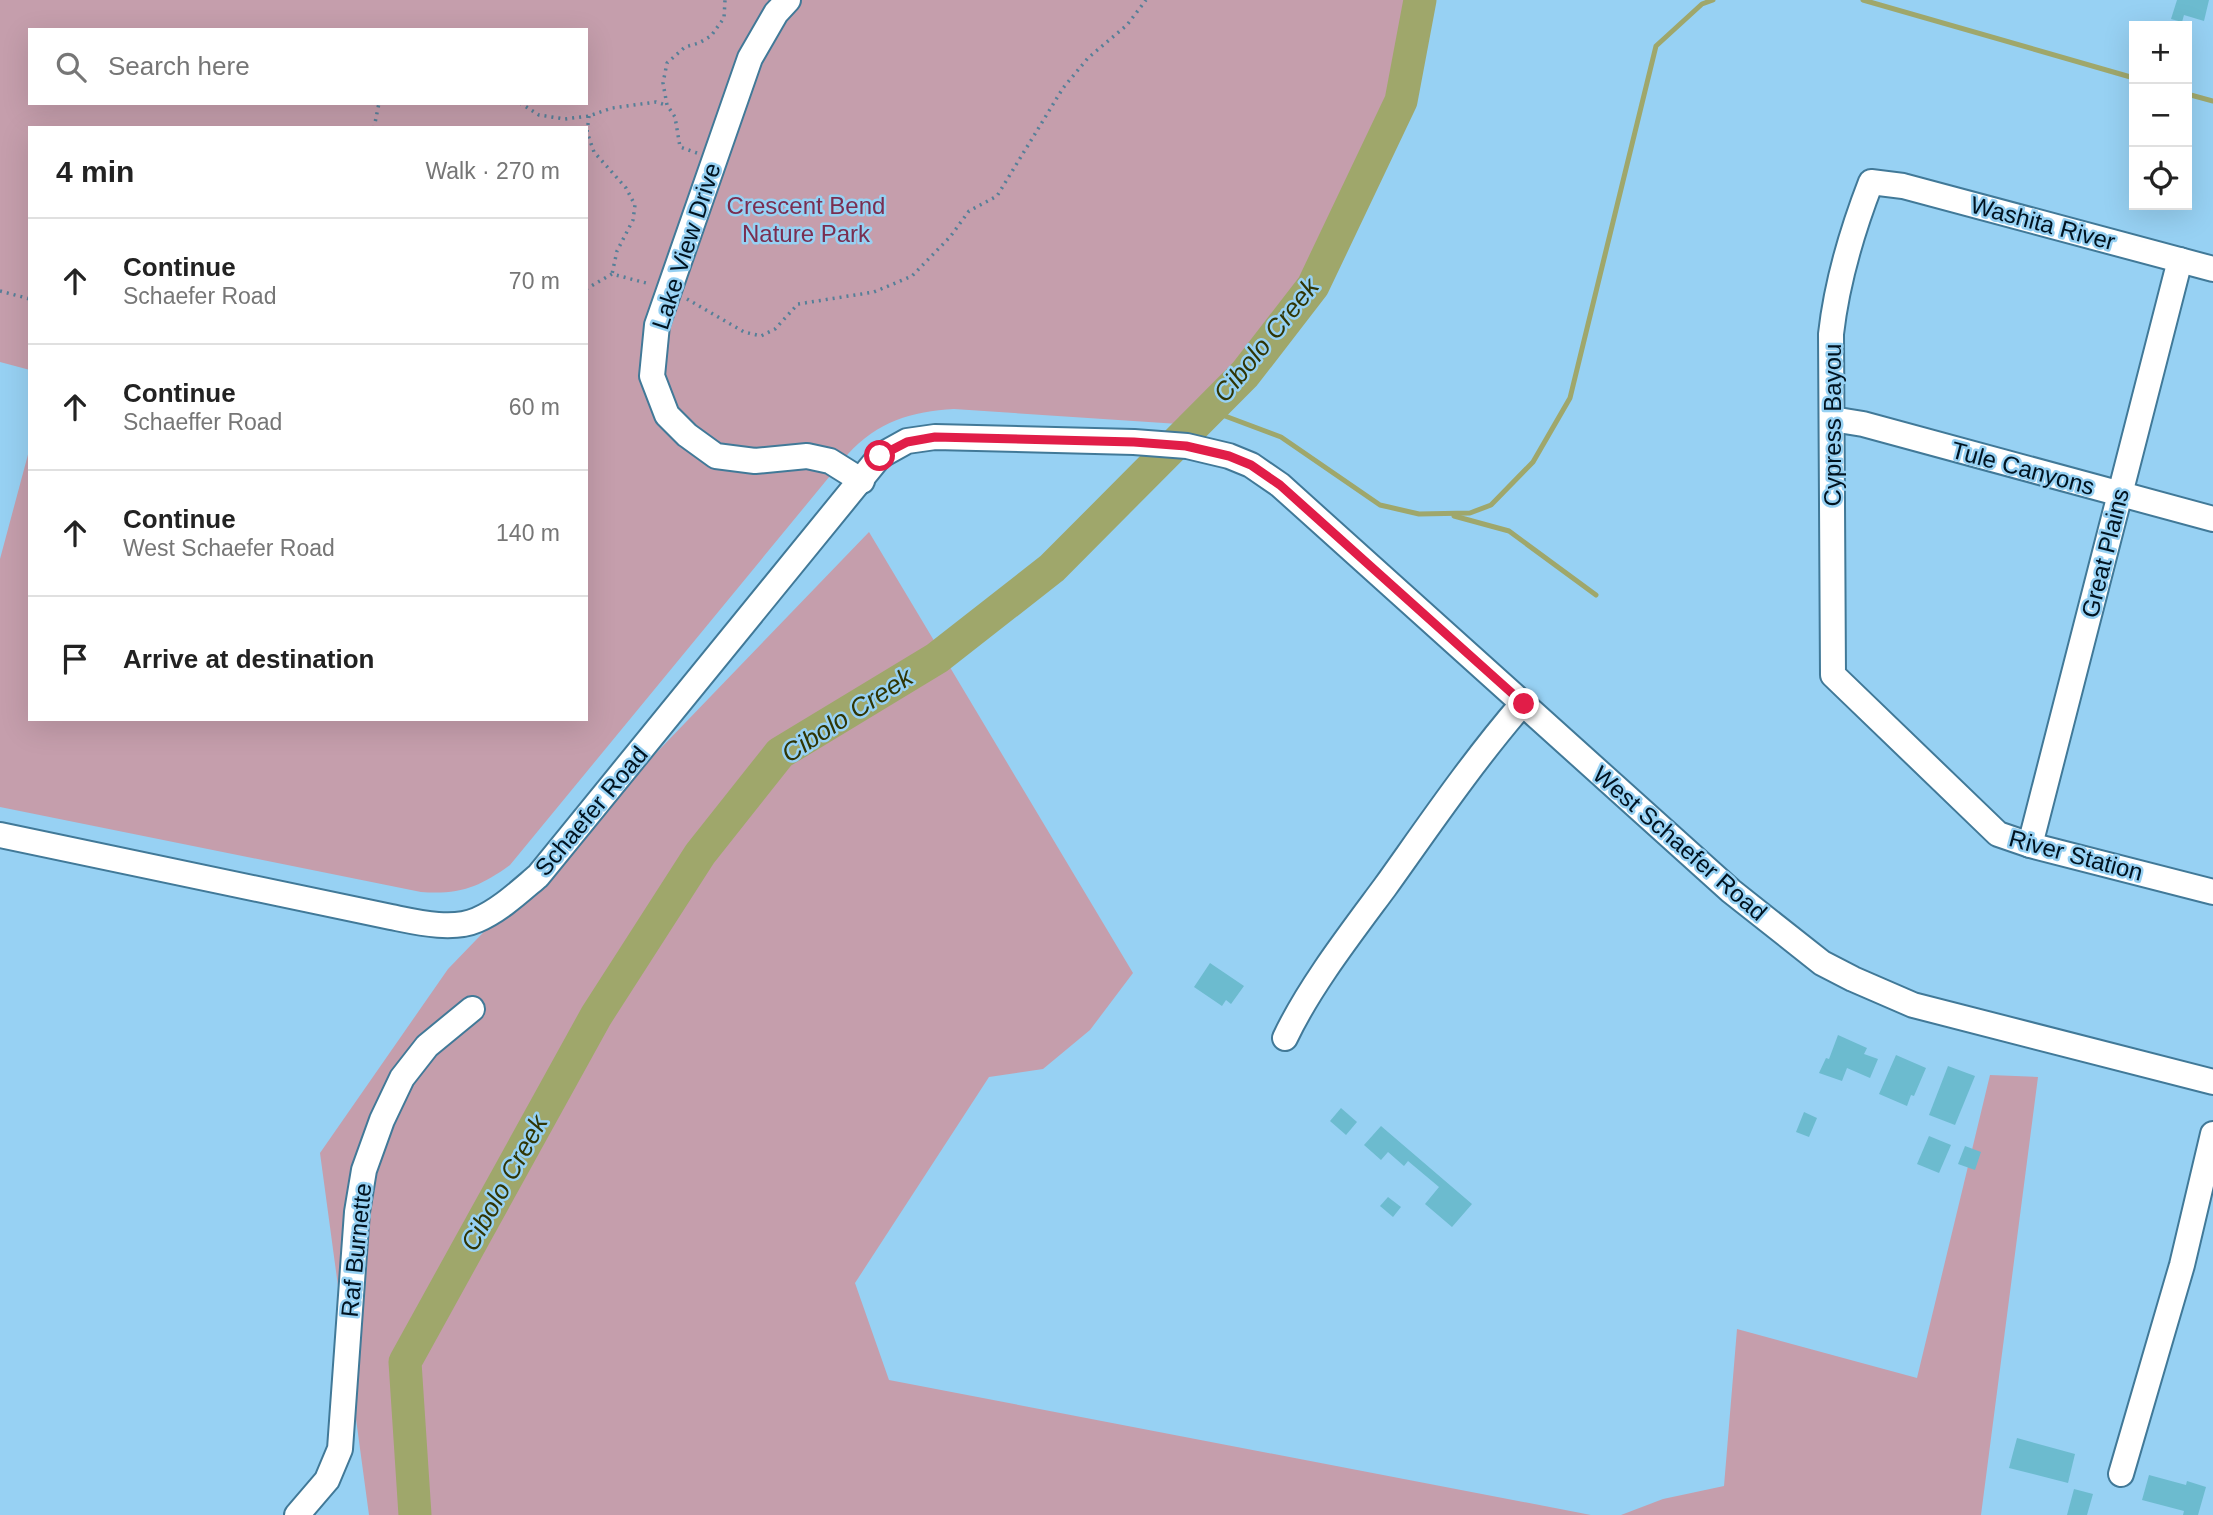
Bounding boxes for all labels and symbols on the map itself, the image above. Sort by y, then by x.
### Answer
street label: Lake View Drive [646,160,726,332]
street label: Washita River [1968,191,2118,255]
park label: Crescent Bend Nature Park [727,192,885,247]
water label: Cibolo Creek [1207,271,1326,408]
street label: Cypress Bayou [1819,344,1846,506]
street label: Tule Canyons [1948,436,2098,500]
route start [864,440,895,471]
street label: Great Plains [2076,486,2134,620]
water label: Cibolo Creek [776,660,920,769]
route end [1508,688,1539,719]
street label: Schaefer Road [529,741,653,881]
street label: West Schaefer Road [1588,760,1772,926]
street label: River Station [2006,824,2146,886]
water label: Cibolo Creek [454,1108,555,1256]
street label: Raf Burnette [336,1182,376,1318]

